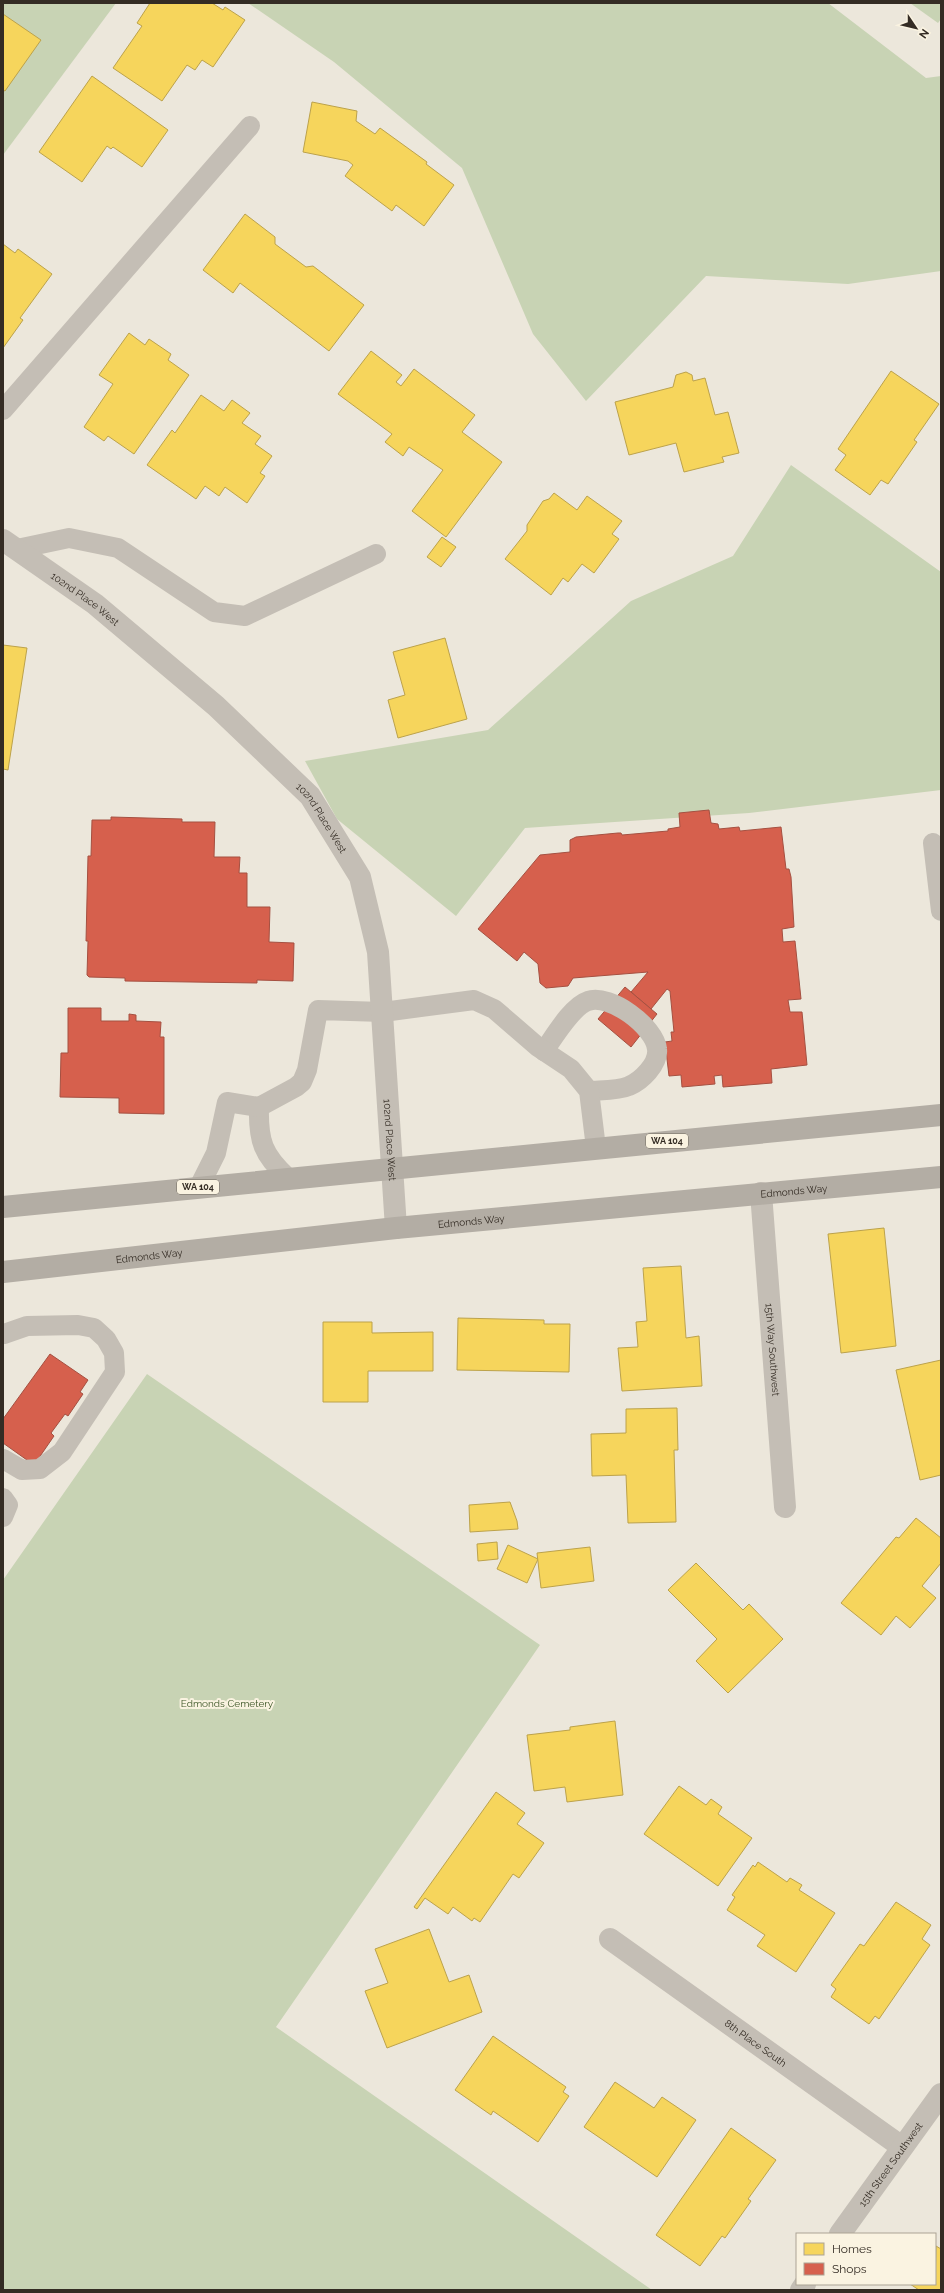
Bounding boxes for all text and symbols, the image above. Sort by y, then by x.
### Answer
north arrow [896,8,936,48]
text: N [916,26,932,41]
street label: 102nd Place West [49,570,122,628]
street label: 102nd Place West [294,781,349,856]
street label: 102nd Place West [382,1099,398,1182]
road number: WA 104 [646,1134,688,1148]
road number: WA 104 [177,1180,219,1194]
street label: Edmonds Way [760,1183,828,1200]
street label: Edmonds Way [437,1213,506,1230]
street label: Edmonds Way [115,1247,184,1265]
street label: 15th Way Southwest [763,1303,782,1397]
park label: Edmonds Cemetery [181,1698,274,1709]
street label: 8th Place South [723,2018,789,2069]
street label: 15th Street Southwest [857,2120,925,2209]
legend [796,2233,936,2285]
text: Homes [832,2242,872,2256]
text: Shops [832,2262,867,2276]

